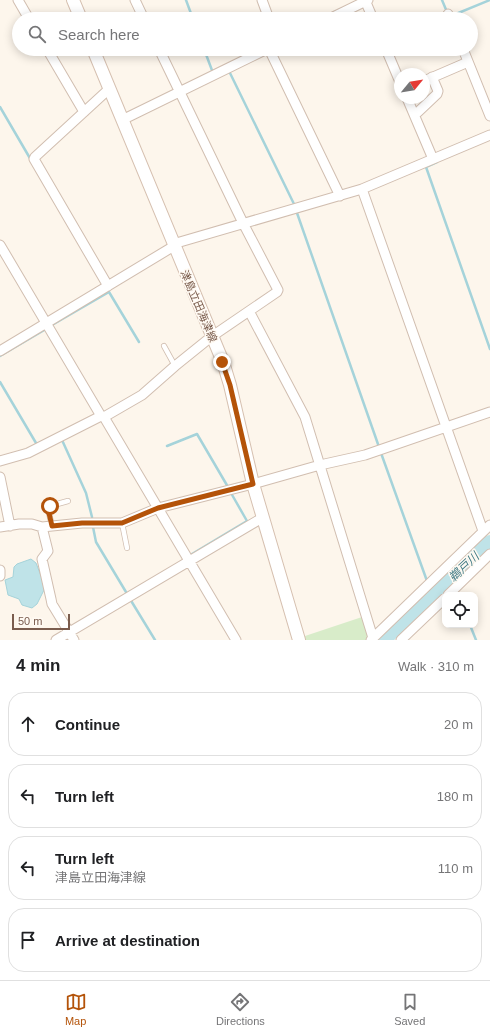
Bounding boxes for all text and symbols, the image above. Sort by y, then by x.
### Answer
search box [12,12,478,56]
icon: search [26,23,48,45]
text: Search here [58,26,140,43]
north arrow [394,68,430,104]
street label: 津島立田海津線 [178,268,220,344]
route end [213,353,231,371]
route start [41,497,59,515]
water label: 鵜戸川 [446,548,483,584]
map controls [442,592,478,628]
button: locate [442,592,478,628]
scale bar [12,612,70,631]
text: 50 m [18,615,42,627]
text: 4 min [16,656,60,675]
text: Walk · 310 m [398,659,474,674]
icon: ahead [17,713,39,735]
text: Continue [55,716,120,733]
text: 20 m [444,717,473,732]
icon: left [17,785,39,807]
text: Turn left [55,788,114,805]
text: 180 m [437,789,473,804]
text: Turn left [55,850,114,867]
icon: left [17,857,39,879]
text: 110 m [438,861,473,876]
text: 津島立田海津線 [55,870,146,885]
icon: arrive [17,929,39,951]
text: Arrive at destination [55,932,200,949]
tab: Map [65,991,87,1027]
tab: Directions [216,991,265,1027]
tab: Saved [394,991,425,1027]

